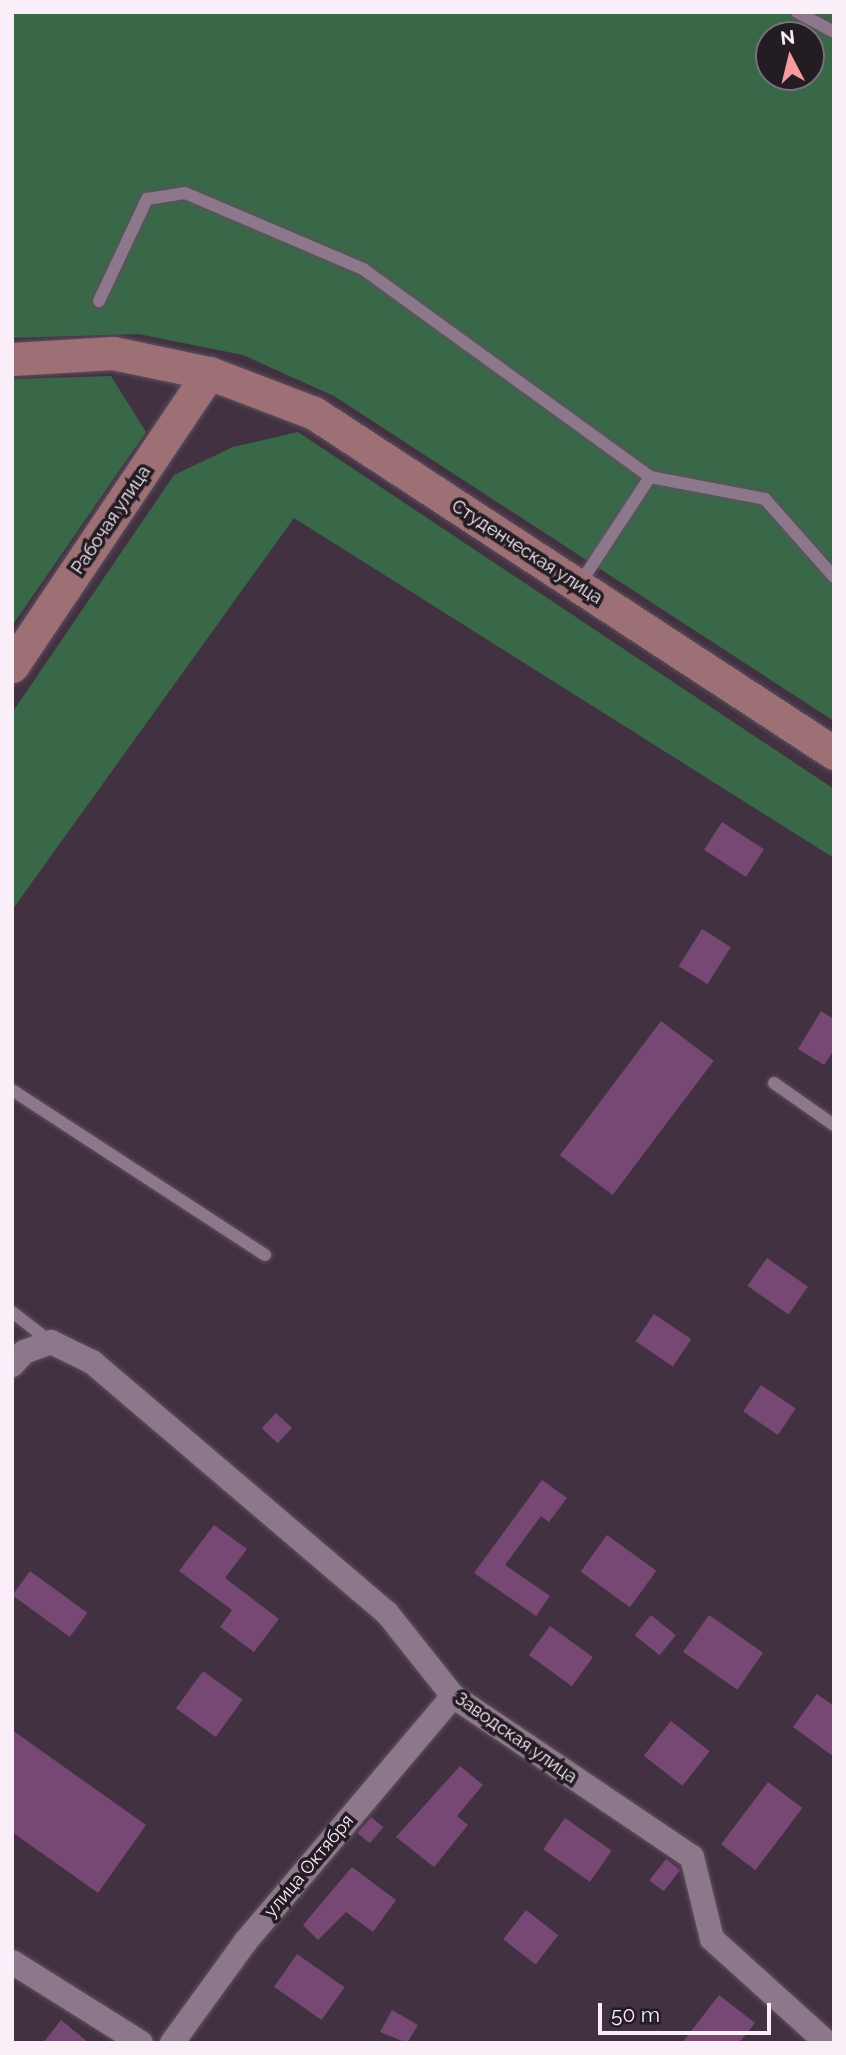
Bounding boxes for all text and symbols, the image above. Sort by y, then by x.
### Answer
north arrow [755,21,825,91]
text: N [779,25,796,49]
street label: Рабочая улица [67,462,155,578]
street label: Студенческая улица [447,495,607,609]
street label: Заводская улица [451,1688,581,1788]
street label: улица Октября [260,1810,358,1922]
scale bar [601,1988,774,2032]
text: 50 m [611,2002,660,2027]

